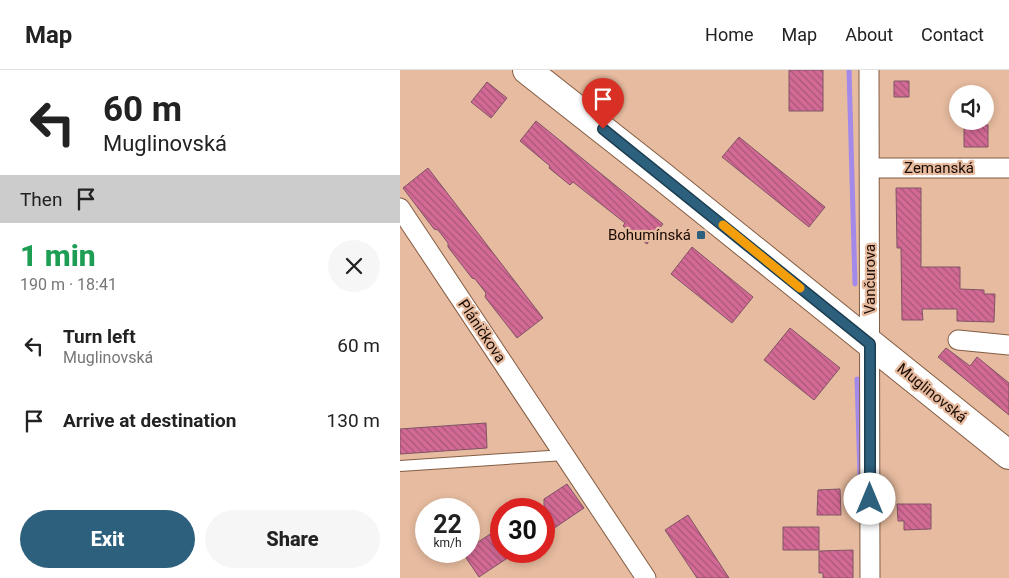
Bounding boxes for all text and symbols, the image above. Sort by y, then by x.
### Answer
text: Map [25,21,72,49]
text: Home [705,24,754,45]
text: Map [782,24,817,45]
text: About [845,24,893,45]
text: Contact [921,24,984,45]
pin [582,78,624,129]
icon: arrive [589,85,617,113]
map controls [949,85,994,130]
button: sound [949,85,994,130]
text: 60 m [103,89,182,130]
icon: left [20,90,85,155]
text: Muglinovská [103,131,227,156]
street label: Zemanská [904,159,974,177]
icon: arrive [72,185,100,213]
text: Then [20,188,62,211]
place label: Bohumínská [608,226,691,244]
marker: Bohumínská [695,229,707,241]
text: 1 min [20,238,96,273]
button: close [328,240,380,292]
street label: Vančurova [861,244,879,314]
text: 190 m · 18:41 [20,275,117,294]
street label: Pláničkova [454,296,510,366]
text: Turn left [63,325,136,348]
icon: left [20,332,48,360]
text: 60 m [337,334,380,357]
text: Muglinovská [63,348,153,367]
street label: Muglinovská [893,359,971,427]
icon: arrive [20,407,48,435]
text: Arrive at destination [63,409,236,432]
text: 130 m [327,409,380,432]
position arrow [843,472,895,524]
speed limit sign: 30 [490,498,555,563]
button: Exit [20,510,195,568]
button: Share [205,510,380,568]
text: 22 [433,510,462,539]
text: km/h [433,536,462,550]

